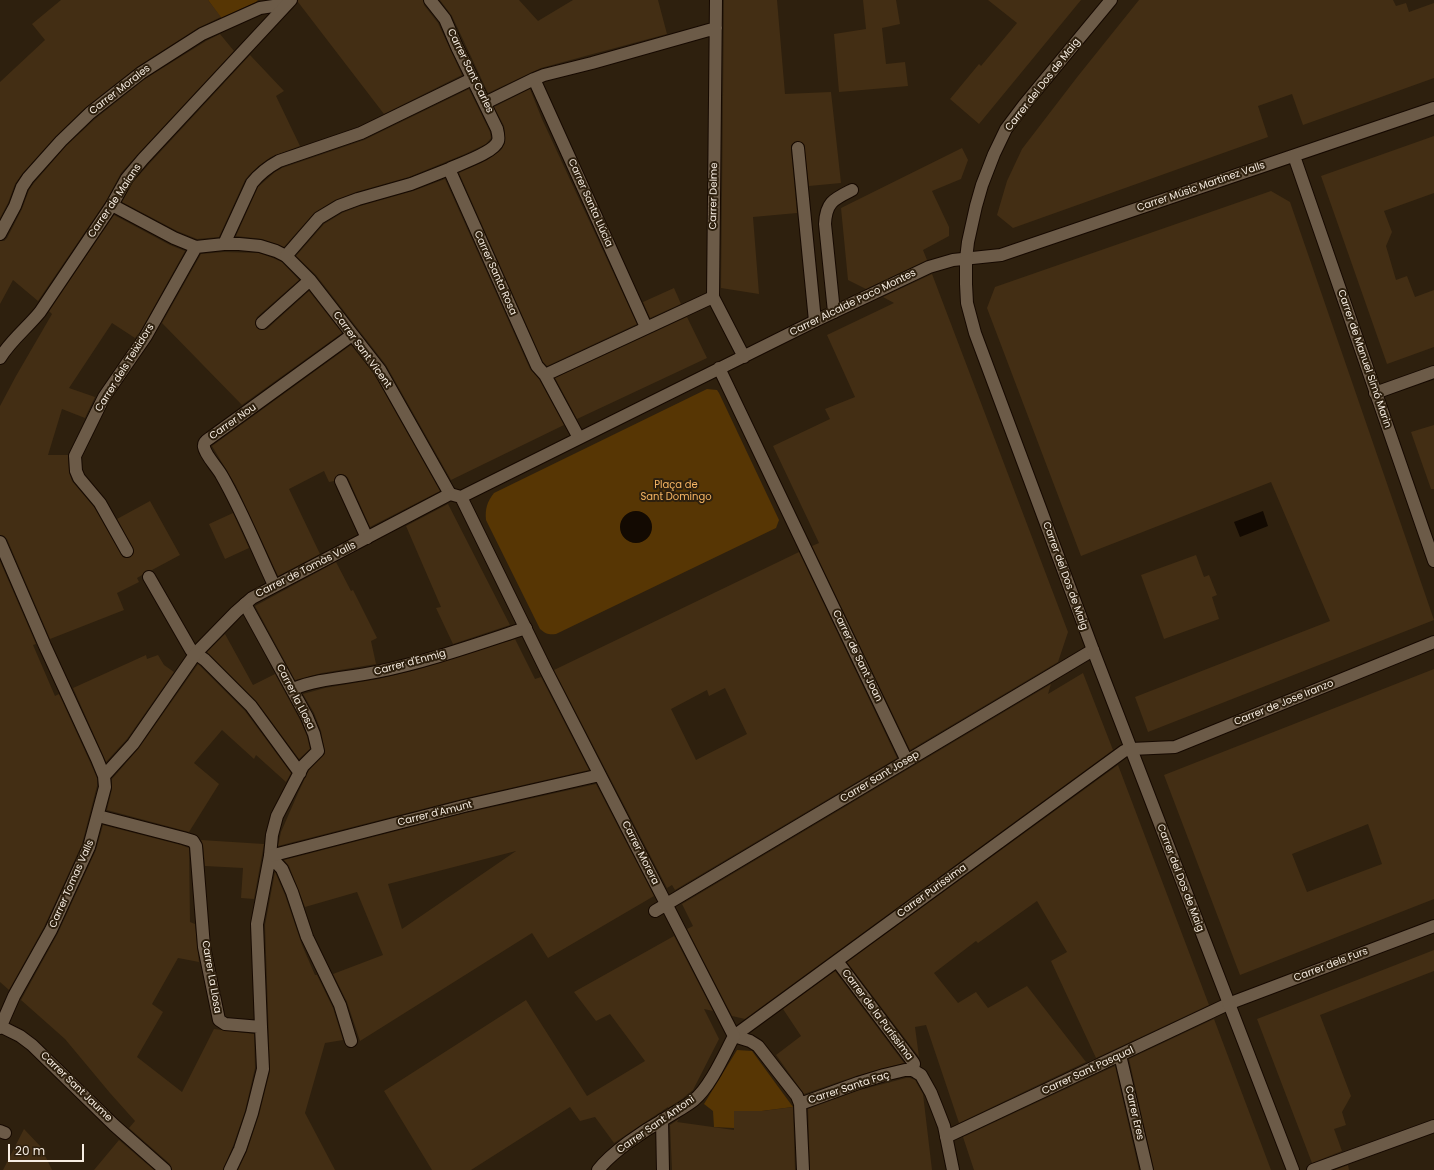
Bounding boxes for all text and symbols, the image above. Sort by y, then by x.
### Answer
street label: Carrer Sant Carles [444,27,496,115]
street label: Carrer del Dos de Maig [1003,36,1083,134]
street label: Carrer Morales [87,63,153,117]
street label: Carrer Santa Llúcia [565,157,615,249]
street label: Carrer Músic Martinez Valls [1135,159,1267,215]
street label: Carrer de Maians [86,162,144,240]
street label: Carrer Delme [707,163,721,229]
street label: Carrer Santa Rosa [471,229,519,317]
street label: Carrer Alcalde Paco Montes [788,267,918,339]
street label: Carrer de Manuel Simó Marin [1335,288,1393,430]
street label: Carrer Sant Vicent [330,309,394,391]
street label: Carrer dels Teixidors [93,322,157,414]
street label: Carrer Nou [207,401,259,443]
park label: Plaça de Sant Domingo [640,479,712,502]
street label: Carrer del Dos de Maig [1040,520,1090,632]
street label: Carrer de Tomàs Valls [254,540,358,600]
street label: Carrer de Sant Joan [830,608,884,704]
street label: Carrer d'Enmig [373,648,447,678]
street label: Carrer la Llosa [273,662,317,732]
street label: Carrer de Jose Iranzo [1232,678,1336,728]
street label: Carrer Sant Josep [838,749,922,805]
street label: Carrer d'Amunt [396,799,474,829]
street label: Carrer Morera [619,819,661,887]
street label: Carrer del Dos de Maig [1154,823,1206,933]
street label: Carrer Tomas Valls [47,838,97,930]
street label: Carrer Purissima [895,862,969,920]
street label: Carrer La Llosa [199,940,223,1014]
street label: Carrer dels Furs [1292,945,1370,985]
street label: Carrer de la Puríssima [839,967,915,1063]
street label: Carrer Sant Pasqual [1040,1044,1136,1098]
street label: Carrer Sant Jaume [38,1050,114,1124]
street label: Carrer Santa Faç [807,1069,891,1107]
street label: Carrer Eres [1122,1085,1146,1141]
street label: Carrer Sant Antoni [615,1094,697,1156]
scale bar [10,1136,86,1162]
text: 20 m [15,1142,45,1159]

